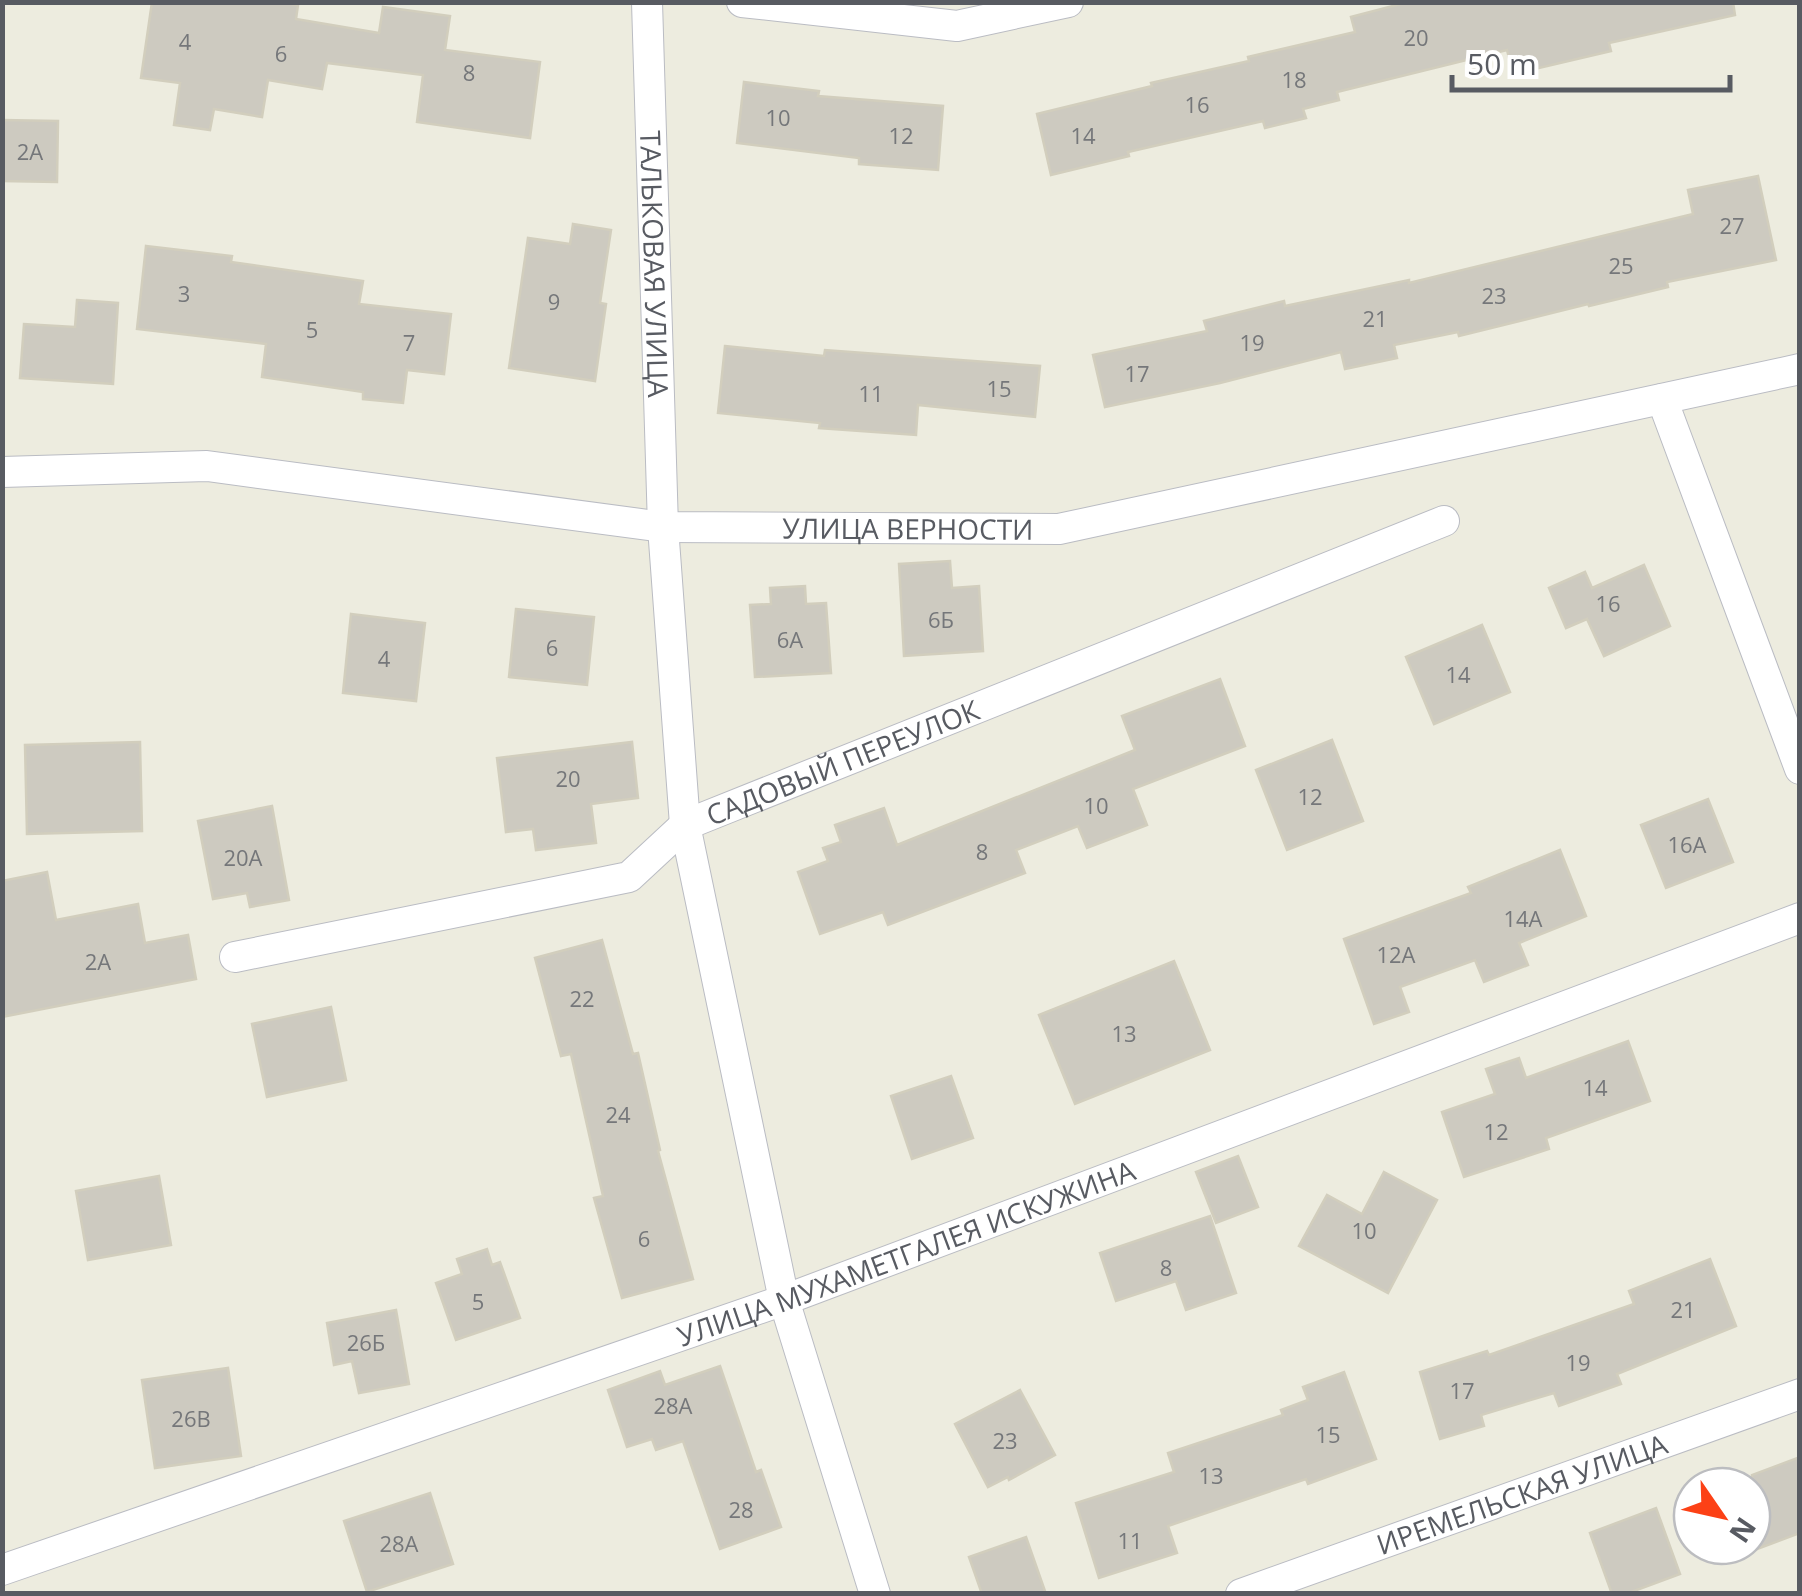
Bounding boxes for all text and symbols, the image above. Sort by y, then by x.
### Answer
house number: 20 [1403,22,1429,52]
house number: 4 [179,26,192,56]
scale bar [1452,30,1730,92]
house number: 6 [275,38,287,68]
text: 50 m [1467,43,1537,84]
house number: 8 [463,57,475,87]
house number: 18 [1281,64,1307,94]
house number: 16 [1184,89,1210,119]
house number: 10 [765,102,791,132]
house number: 12 [888,120,914,150]
house number: 14 [1070,120,1096,150]
street label: ТАЛЬКОВАЯ УЛИЦА [632,130,678,398]
house number: 2А [17,136,43,166]
house number: 27 [1719,210,1745,240]
house number: 25 [1608,250,1634,280]
house number: 3 [178,278,190,308]
house number: 23 [1481,280,1507,310]
house number: 9 [548,286,560,316]
house number: 21 [1362,303,1388,333]
house number: 5 [306,314,318,344]
house number: 7 [403,327,415,357]
house number: 19 [1239,327,1265,357]
house number: 17 [1124,358,1150,388]
house number: 15 [986,373,1012,403]
house number: 11 [858,378,884,408]
street label: УЛИЦА ВЕРНОСТИ [782,509,1034,548]
house number: 16 [1595,588,1621,618]
house number: 6Б [928,604,954,634]
house number: 6А [777,624,803,654]
house number: 6 [546,632,558,662]
house number: 4 [378,643,391,673]
house number: 14 [1445,659,1471,689]
street label: САДОВЫЙ ПЕРЕУЛОК [700,690,985,834]
house number: 20 [555,763,581,793]
house number: 12 [1297,781,1323,811]
house number: 10 [1083,790,1109,820]
house number: 16А [1667,829,1707,859]
house number: 8 [976,836,988,866]
house number: 20А [223,842,263,872]
house number: 14А [1503,903,1543,933]
house number: 12А [1376,939,1416,969]
house number: 2А [85,946,111,976]
house number: 22 [569,983,595,1013]
house number: 13 [1111,1018,1137,1048]
house number: 14 [1582,1072,1608,1102]
house number: 24 [605,1099,631,1129]
house number: 12 [1483,1116,1509,1146]
street label: УЛИЦА МУХАМЕТГАЛЕЯ ИСКУЖИНА [672,1151,1141,1355]
house number: 10 [1351,1215,1377,1245]
house number: 6 [638,1223,650,1253]
house number: 8 [1160,1252,1172,1282]
house number: 5 [472,1286,484,1316]
house number: 21 [1670,1294,1696,1324]
house number: 26Б [347,1327,385,1357]
house number: 19 [1565,1347,1591,1377]
house number: 17 [1449,1375,1475,1405]
house number: 28А [653,1390,693,1420]
house number: 26В [171,1403,211,1433]
house number: 15 [1315,1419,1341,1449]
street label: ИРЕМЕЛЬСКАЯ УЛИЦА [1371,1424,1672,1563]
house number: 23 [992,1425,1018,1455]
house number: 13 [1198,1460,1224,1490]
north arrow [1672,1466,1772,1566]
house number: 28 [728,1494,754,1524]
text: N [1721,1510,1766,1551]
house number: 11 [1117,1525,1143,1555]
house number: 28А [379,1528,419,1558]

